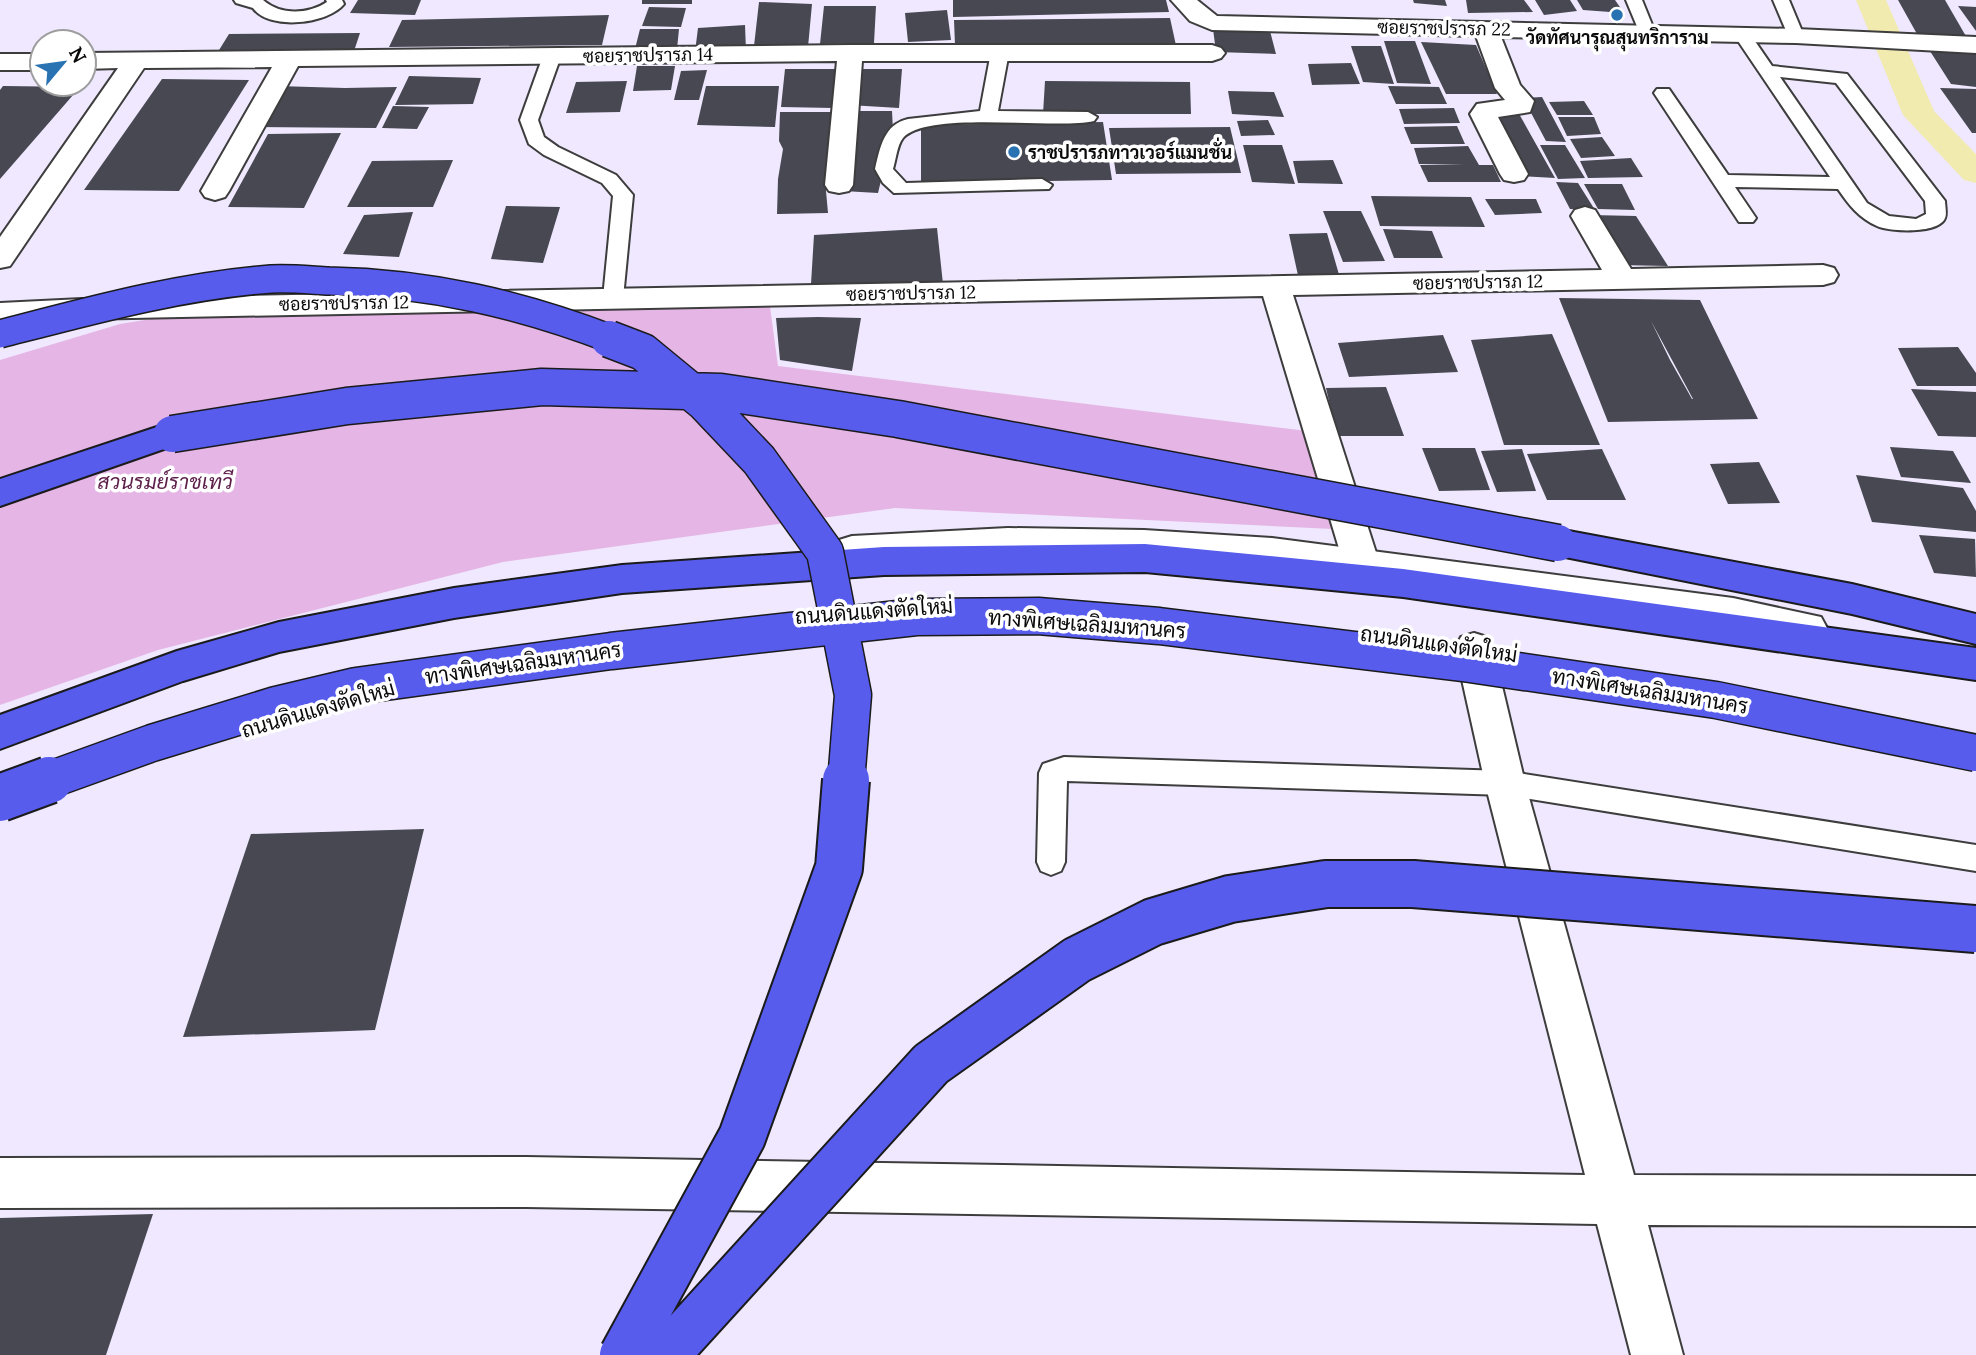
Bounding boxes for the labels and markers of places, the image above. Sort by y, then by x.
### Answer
marker: วัดทัศนารุณสุนทริการาม [1609,7,1625,23]
place label: วัดทัศนารุณสุนทริการาม [1526,26,1708,52]
place label: ราชปรารภทาวเวอร์แมนชั่น [1028,137,1232,164]
marker: ราชปรารภทาวเวอร์แมนชั่น [1006,144,1022,160]

